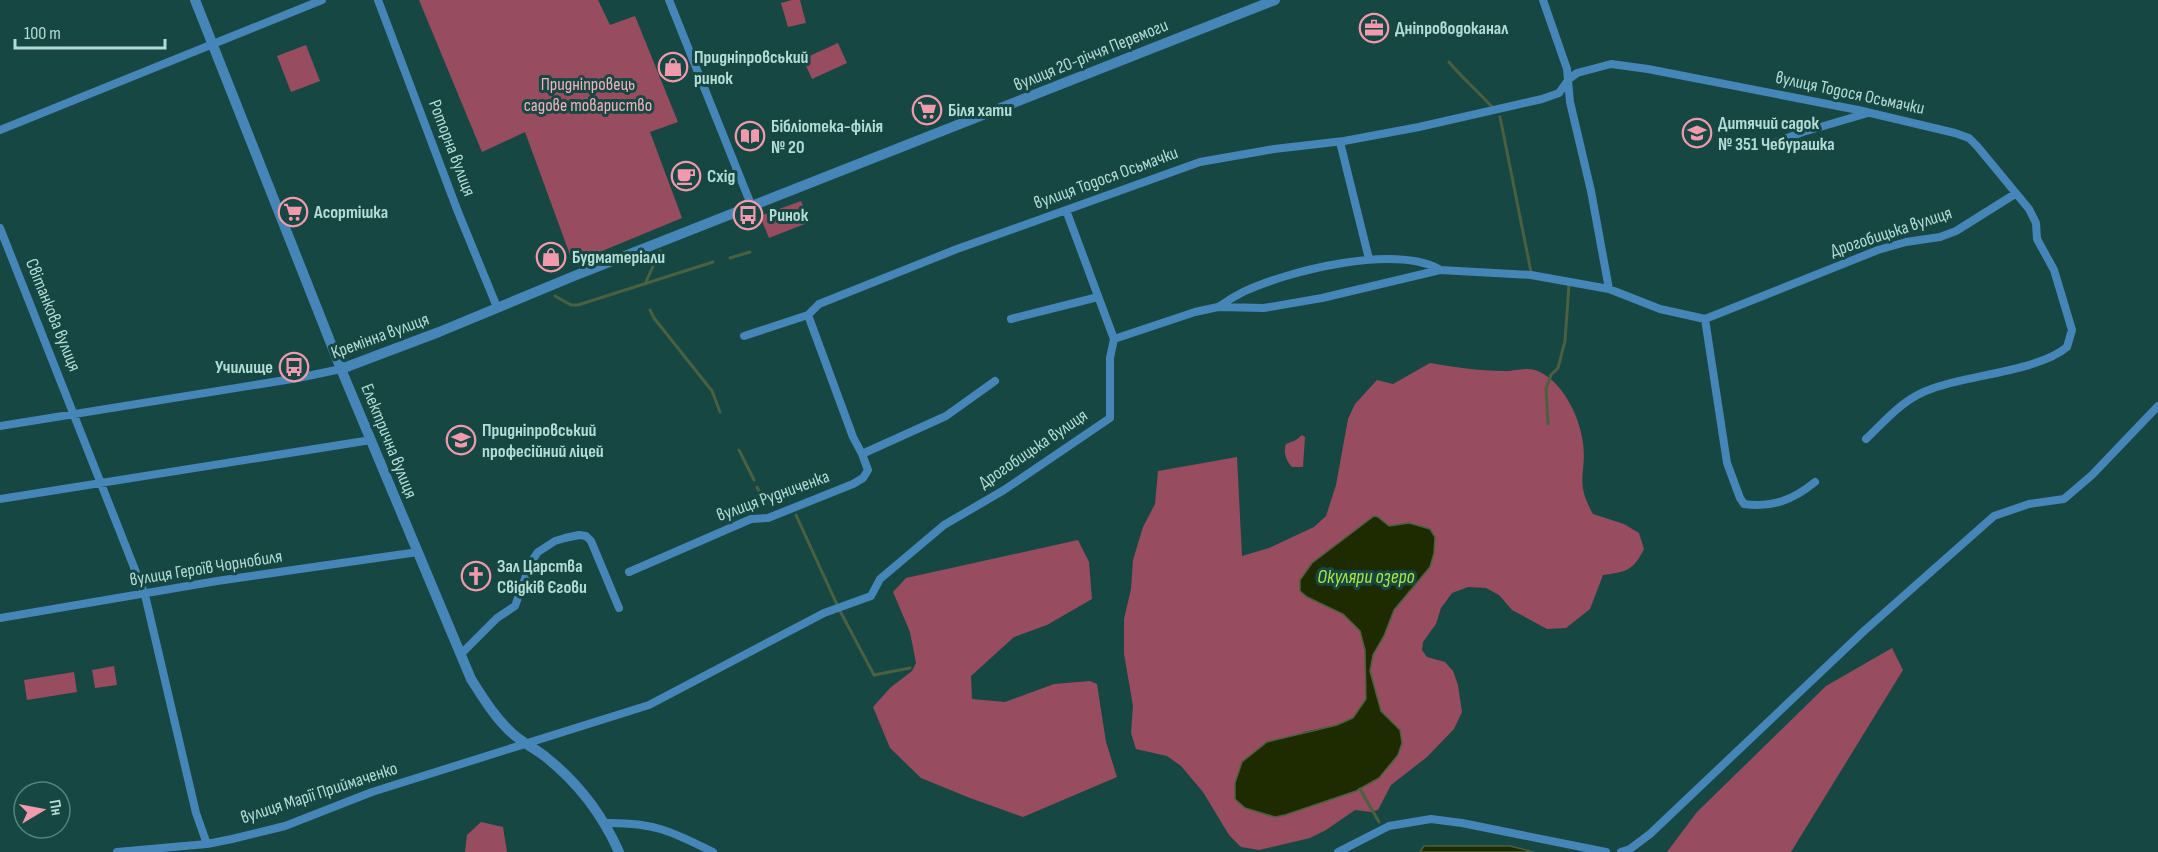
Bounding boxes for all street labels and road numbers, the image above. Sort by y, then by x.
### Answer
street label: вулиця 20-річчя Перемоги [1011,14,1171,96]
street label: вулиця Тодося Осьмачки [1774,67,1926,119]
street label: Роторна вулиця [424,97,480,199]
street label: вулиця Тодося Осьмачки [1031,142,1181,214]
street label: Дрогобицька вулиця [1827,202,1955,262]
street label: Світанкова вулиця [21,256,85,374]
street label: Кремінна вулиця [328,309,432,363]
street label: Електрична вулиця [356,381,422,501]
street label: Дрогобицька вулиця [975,405,1091,493]
street label: вулиця Рудниченка [714,466,832,526]
street label: вулиця Героїв Чорнобиля [128,546,284,590]
street label: вулиця Марії Приймаченко [238,758,400,828]

